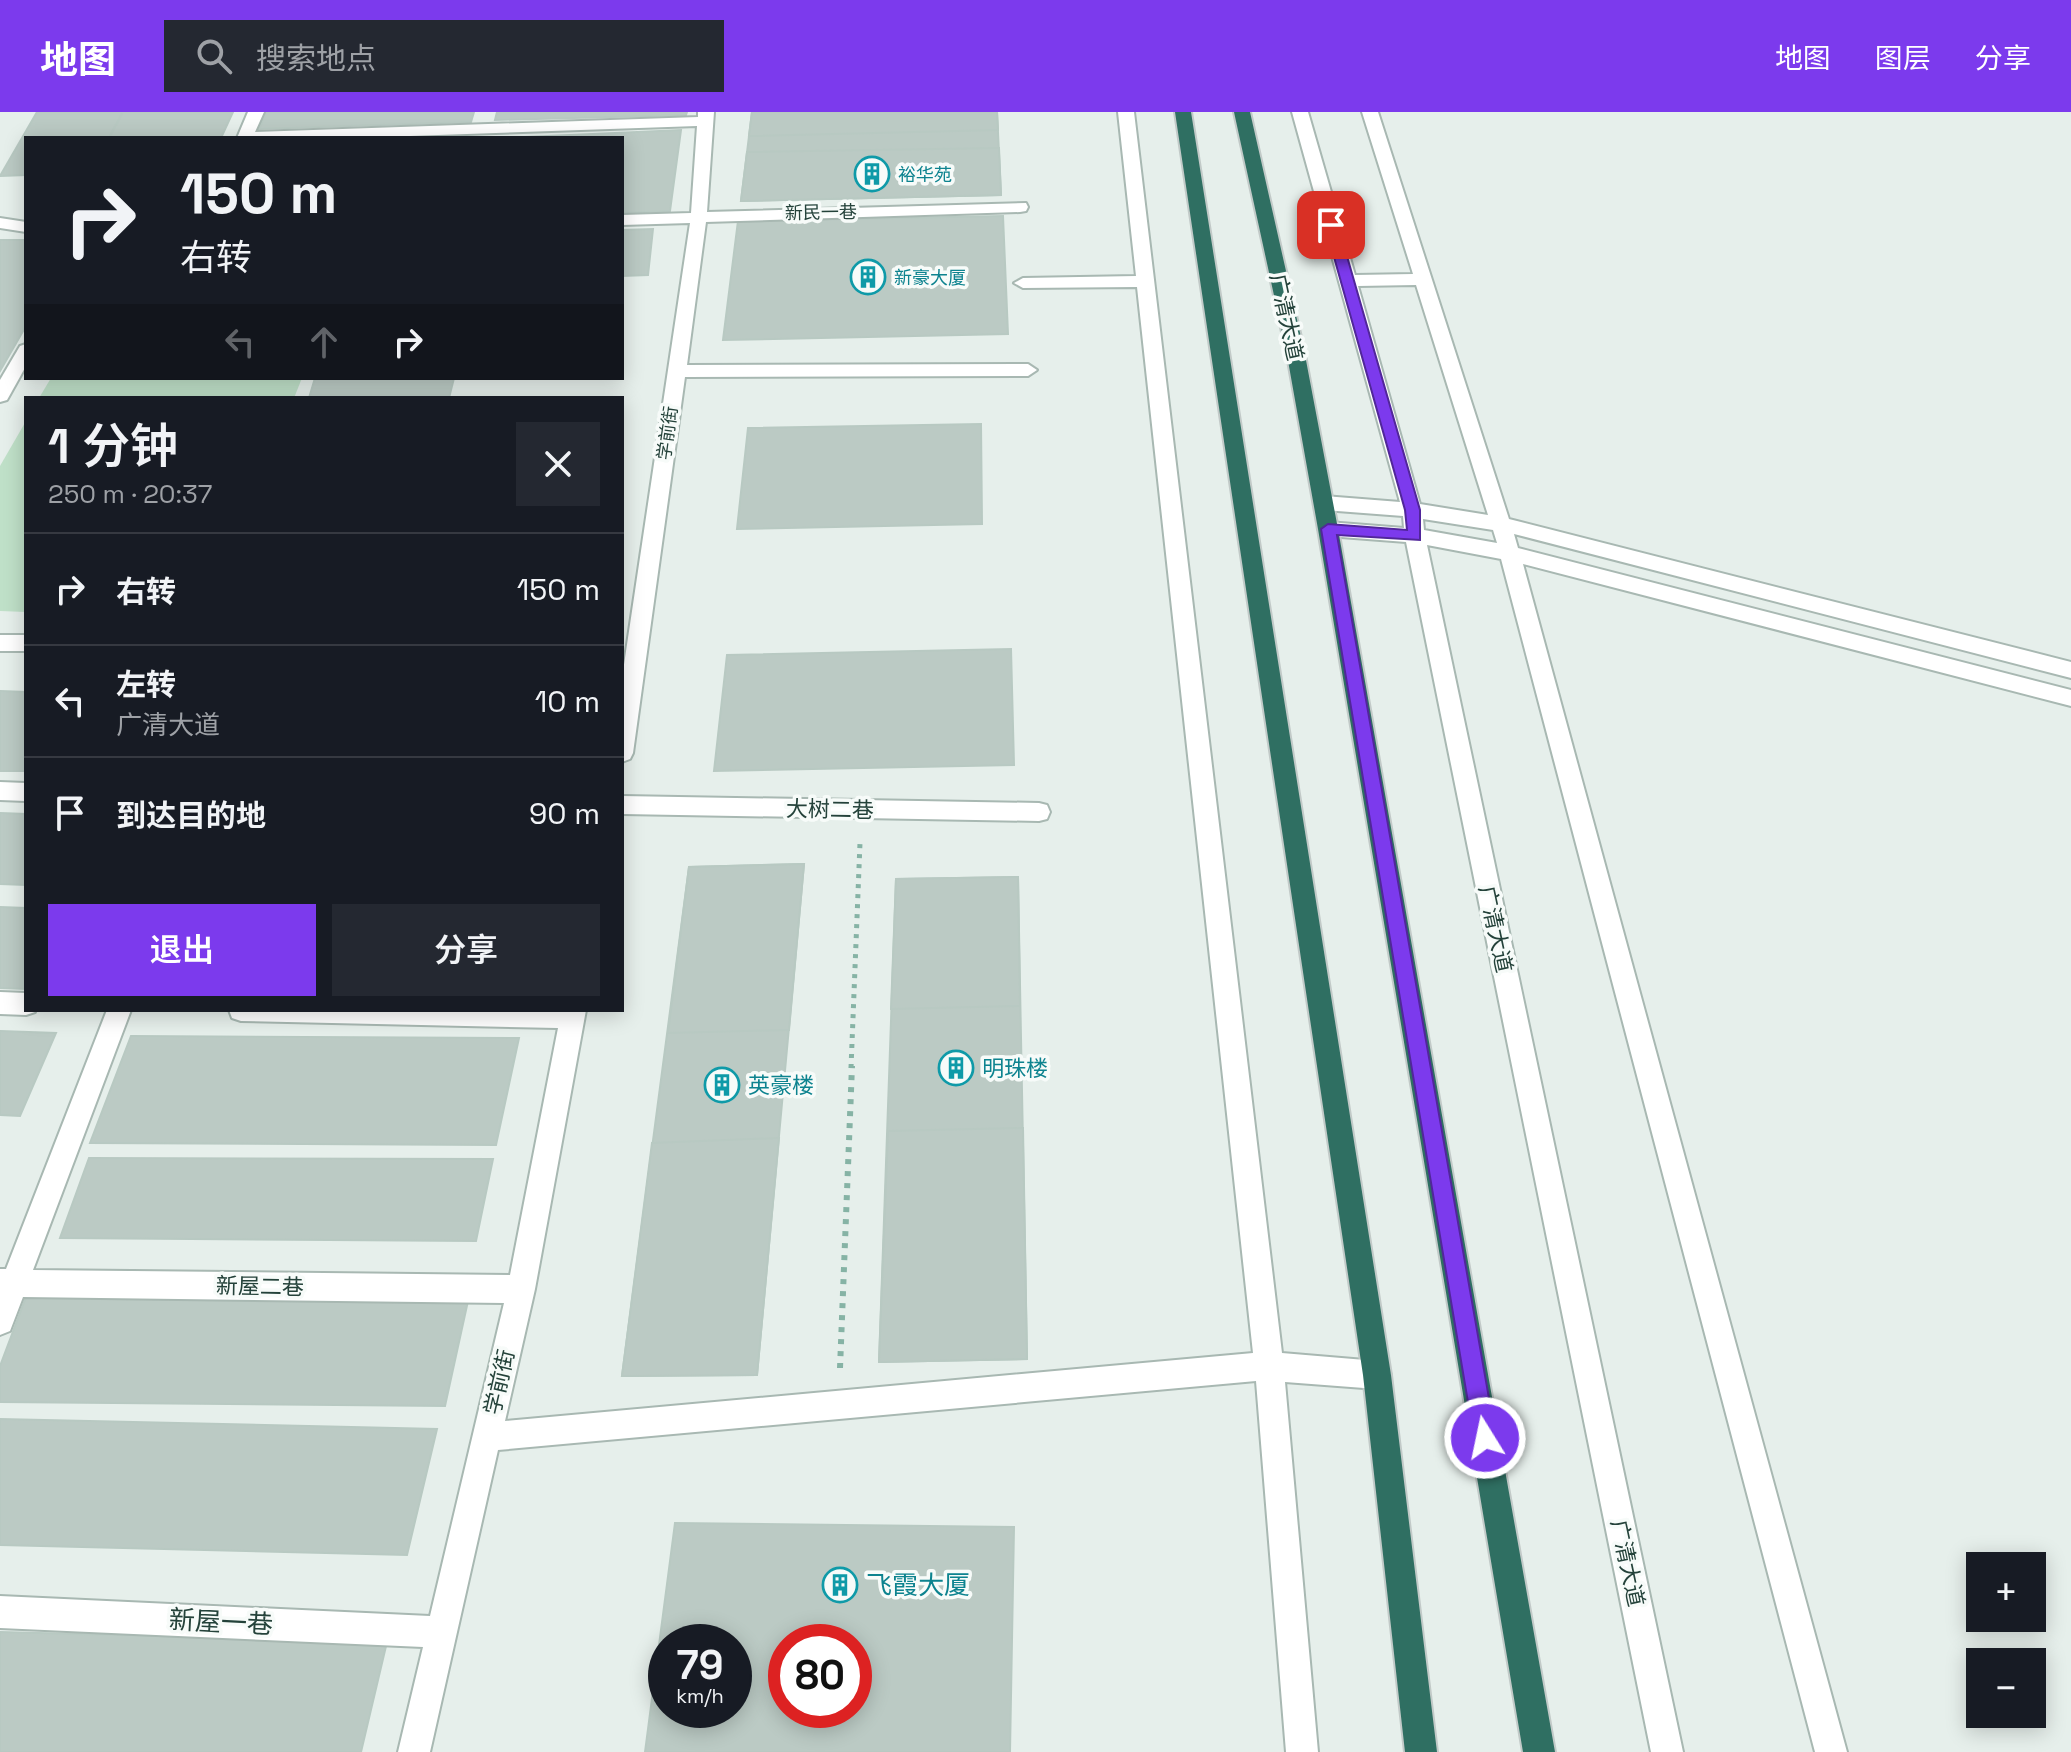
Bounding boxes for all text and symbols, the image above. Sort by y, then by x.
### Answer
search box [164,20,724,92]
icon: search [192,34,236,78]
text: 地图 [40,36,116,84]
text: 搜索地点 [256,39,376,78]
text: 地图 [1775,40,1831,76]
text: 图层 [1875,40,1931,76]
text: 分享 [1975,40,2031,76]
building icon: 裕华苑 [853,155,891,193]
text: 150 m [180,158,337,229]
place label: 裕华苑 [898,163,952,186]
icon: right [48,168,152,272]
pin [1297,191,1365,259]
street label: 新民一巷 [785,200,857,224]
icon: arrive [1309,203,1353,247]
text: 右转 [180,235,252,281]
building icon: 新豪大厦 [849,258,887,296]
place label: 新豪大厦 [894,266,966,289]
street label: 广清大道 [1264,271,1310,363]
icon: left [218,320,262,364]
icon: ahead [302,320,346,364]
icon: right [386,320,430,364]
street label: 学前街 [652,405,682,461]
text: 1 分钟 [48,416,178,477]
button: close [516,422,600,506]
text: 250 m · 20:37 [48,477,212,511]
icon: right [48,567,92,611]
text: 150 m [517,570,600,609]
text: 右转 [116,572,176,611]
text: 左转 [116,665,176,704]
icon: left [48,679,92,723]
text: 10 m [535,682,600,721]
text: 广清大道 [116,708,220,742]
icon: arrive [48,791,92,835]
text: 90 m [529,794,600,833]
street label: 大树二巷 [786,794,874,824]
text: 到达目的地 [116,796,266,835]
street label: 广清大道 [1473,883,1519,975]
button: 退出 [48,904,316,996]
button: 分享 [332,904,600,996]
building icon: 明珠楼 [937,1049,975,1087]
place label: 明珠楼 [982,1054,1048,1082]
building icon: 英豪楼 [703,1066,741,1104]
place label: 英豪楼 [748,1071,814,1099]
street label: 新屋二巷 [216,1271,304,1301]
street label: 学前街 [478,1347,520,1417]
position arrow [1443,1396,1527,1480]
street label: 广清大道 [1605,1517,1651,1609]
map controls [1966,1552,2046,1728]
button: + [1966,1552,2046,1632]
building icon: 飞霞大厦 [821,1566,859,1604]
place label: 飞霞大厦 [866,1568,970,1602]
street label: 新屋一巷 [168,1602,274,1642]
speed limit sign: 80 [768,1624,872,1728]
text: 79 [677,1640,723,1691]
button: − [1966,1648,2046,1728]
text: km/h [676,1683,724,1709]

